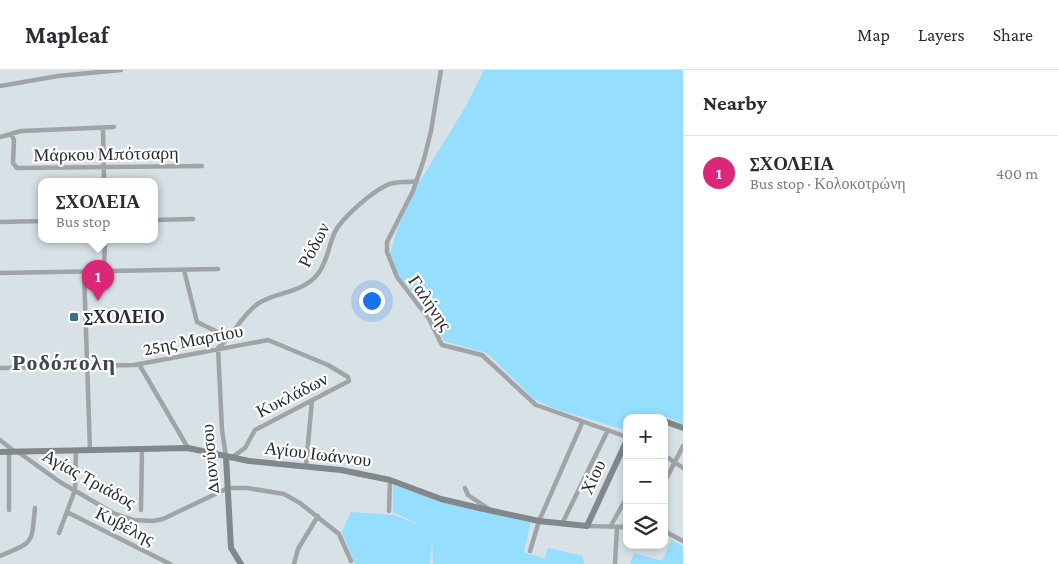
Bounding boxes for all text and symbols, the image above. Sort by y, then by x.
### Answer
text: Mapleaf [25,21,108,48]
text: Map [857,25,890,45]
text: Layers [918,25,965,45]
text: Share [993,25,1033,45]
text: Nearby [703,91,767,115]
street label: Μάρκου Μπότσαρη [33,143,179,165]
text: ΣΧΟΛΕΙΑ [750,153,834,174]
text: 1 [716,165,722,182]
text: 400 m [996,165,1038,182]
text: Bus stop · Κολοκοτρώνη [750,175,906,192]
popup [38,178,158,243]
text: ΣΧΟΛΕΙΑ [56,191,140,212]
text: Bus stop [56,213,110,230]
street label: Ρόδων [294,219,334,271]
pin: 1 [82,260,114,301]
street label: Γαλήνης [404,272,456,334]
your location [359,288,385,314]
place label: ΣΧΟΛΕΙΟ [84,307,165,327]
marker: ΣΧΟΛΕΙΟ [68,311,80,323]
street label: 25ης Μαρτίου [141,320,245,359]
district label: Ροδόπολη [12,350,116,375]
street label: Κυκλάδων [253,368,331,422]
map controls [623,414,668,549]
button: + [623,414,668,459]
street label: Διονύσου [197,423,223,495]
street label: Αγίου Ιωάννου [264,438,373,470]
street label: Αγίας Τριάδος [39,445,139,513]
street label: Χίου [576,456,610,497]
button: − [623,459,668,504]
street label: Κυβέλης [92,503,158,549]
button: layers [623,504,668,549]

